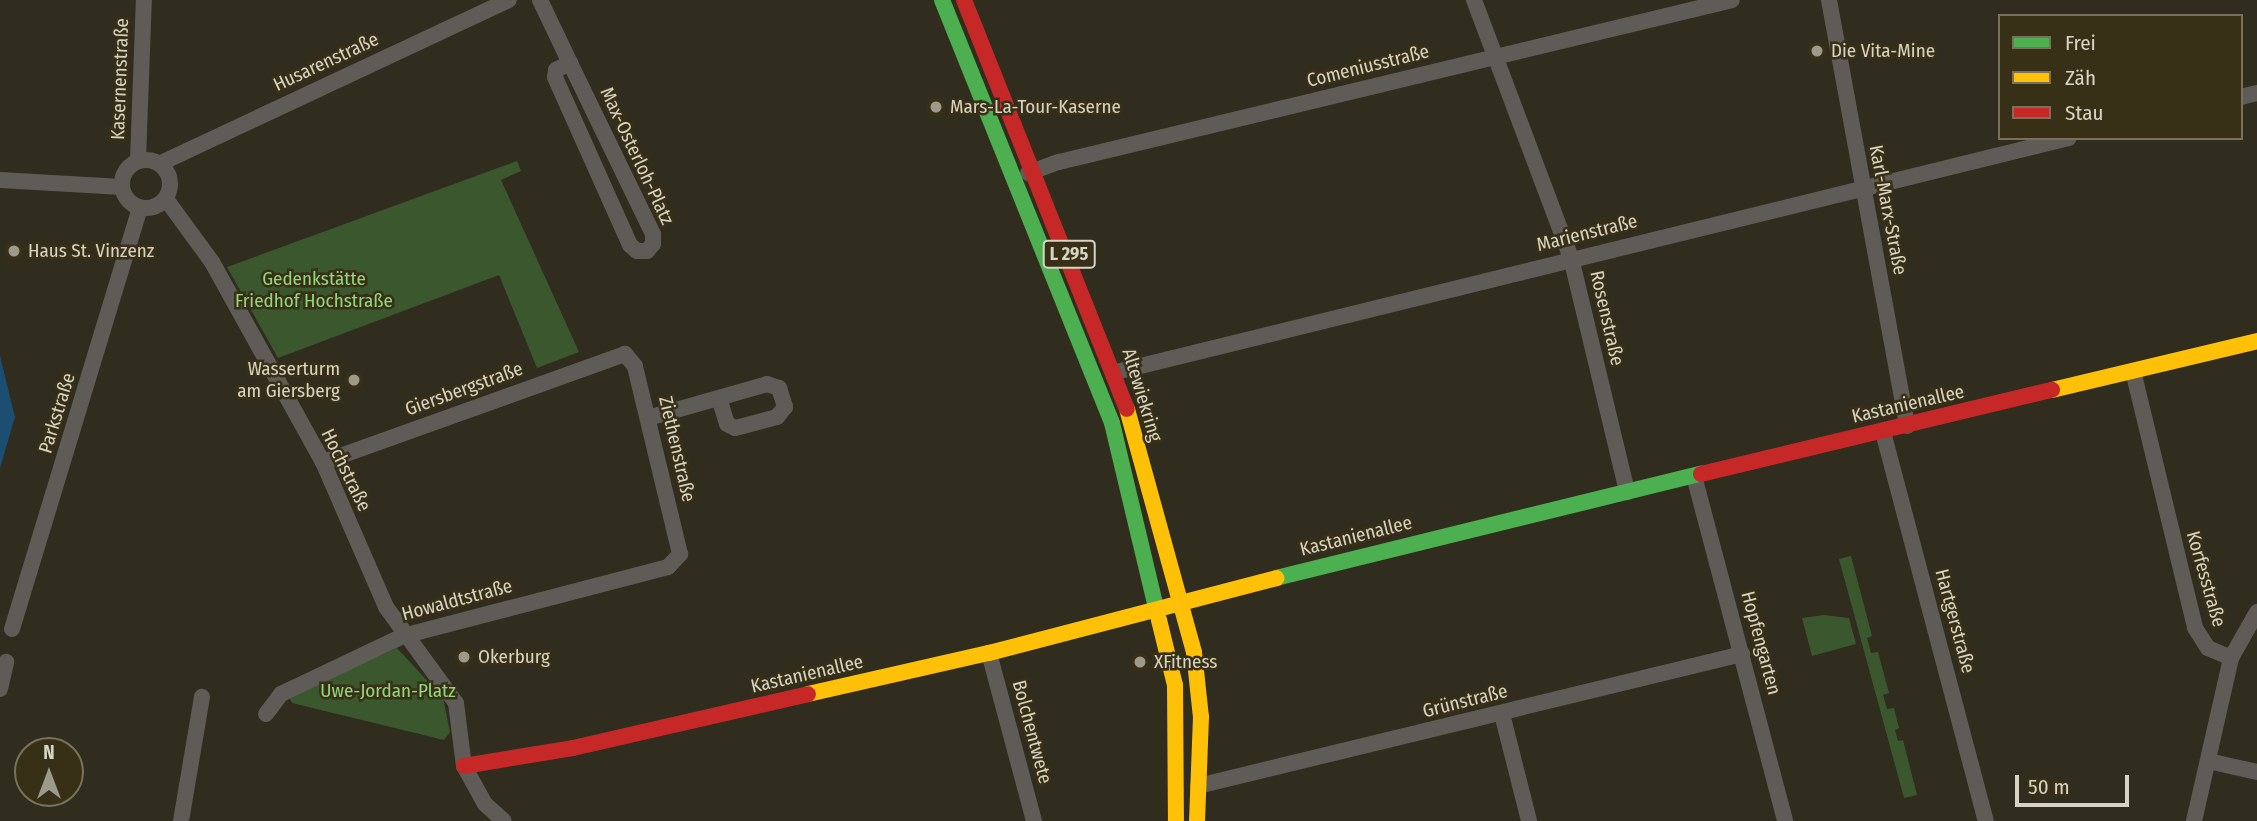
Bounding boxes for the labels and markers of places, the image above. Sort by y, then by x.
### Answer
place label: Die Vita-Mine [1831,40,1935,62]
marker: Die Vita-Mine [1809,43,1825,59]
place label: Mars-La-Tour-Kaserne [950,96,1121,118]
marker: Mars-La-Tour-Kaserne [928,99,944,115]
place label: Haus St. Vinzenz [28,240,154,262]
marker: Haus St. Vinzenz [6,243,22,259]
place label: Wasserturm am Giersberg [237,358,340,402]
marker: Wasserturm am Giersberg [346,372,362,388]
place label: Okerburg [478,646,550,668]
marker: Okerburg [456,649,472,665]
place label: XFitness [1154,651,1217,673]
marker: XFitness [1132,654,1148,670]

